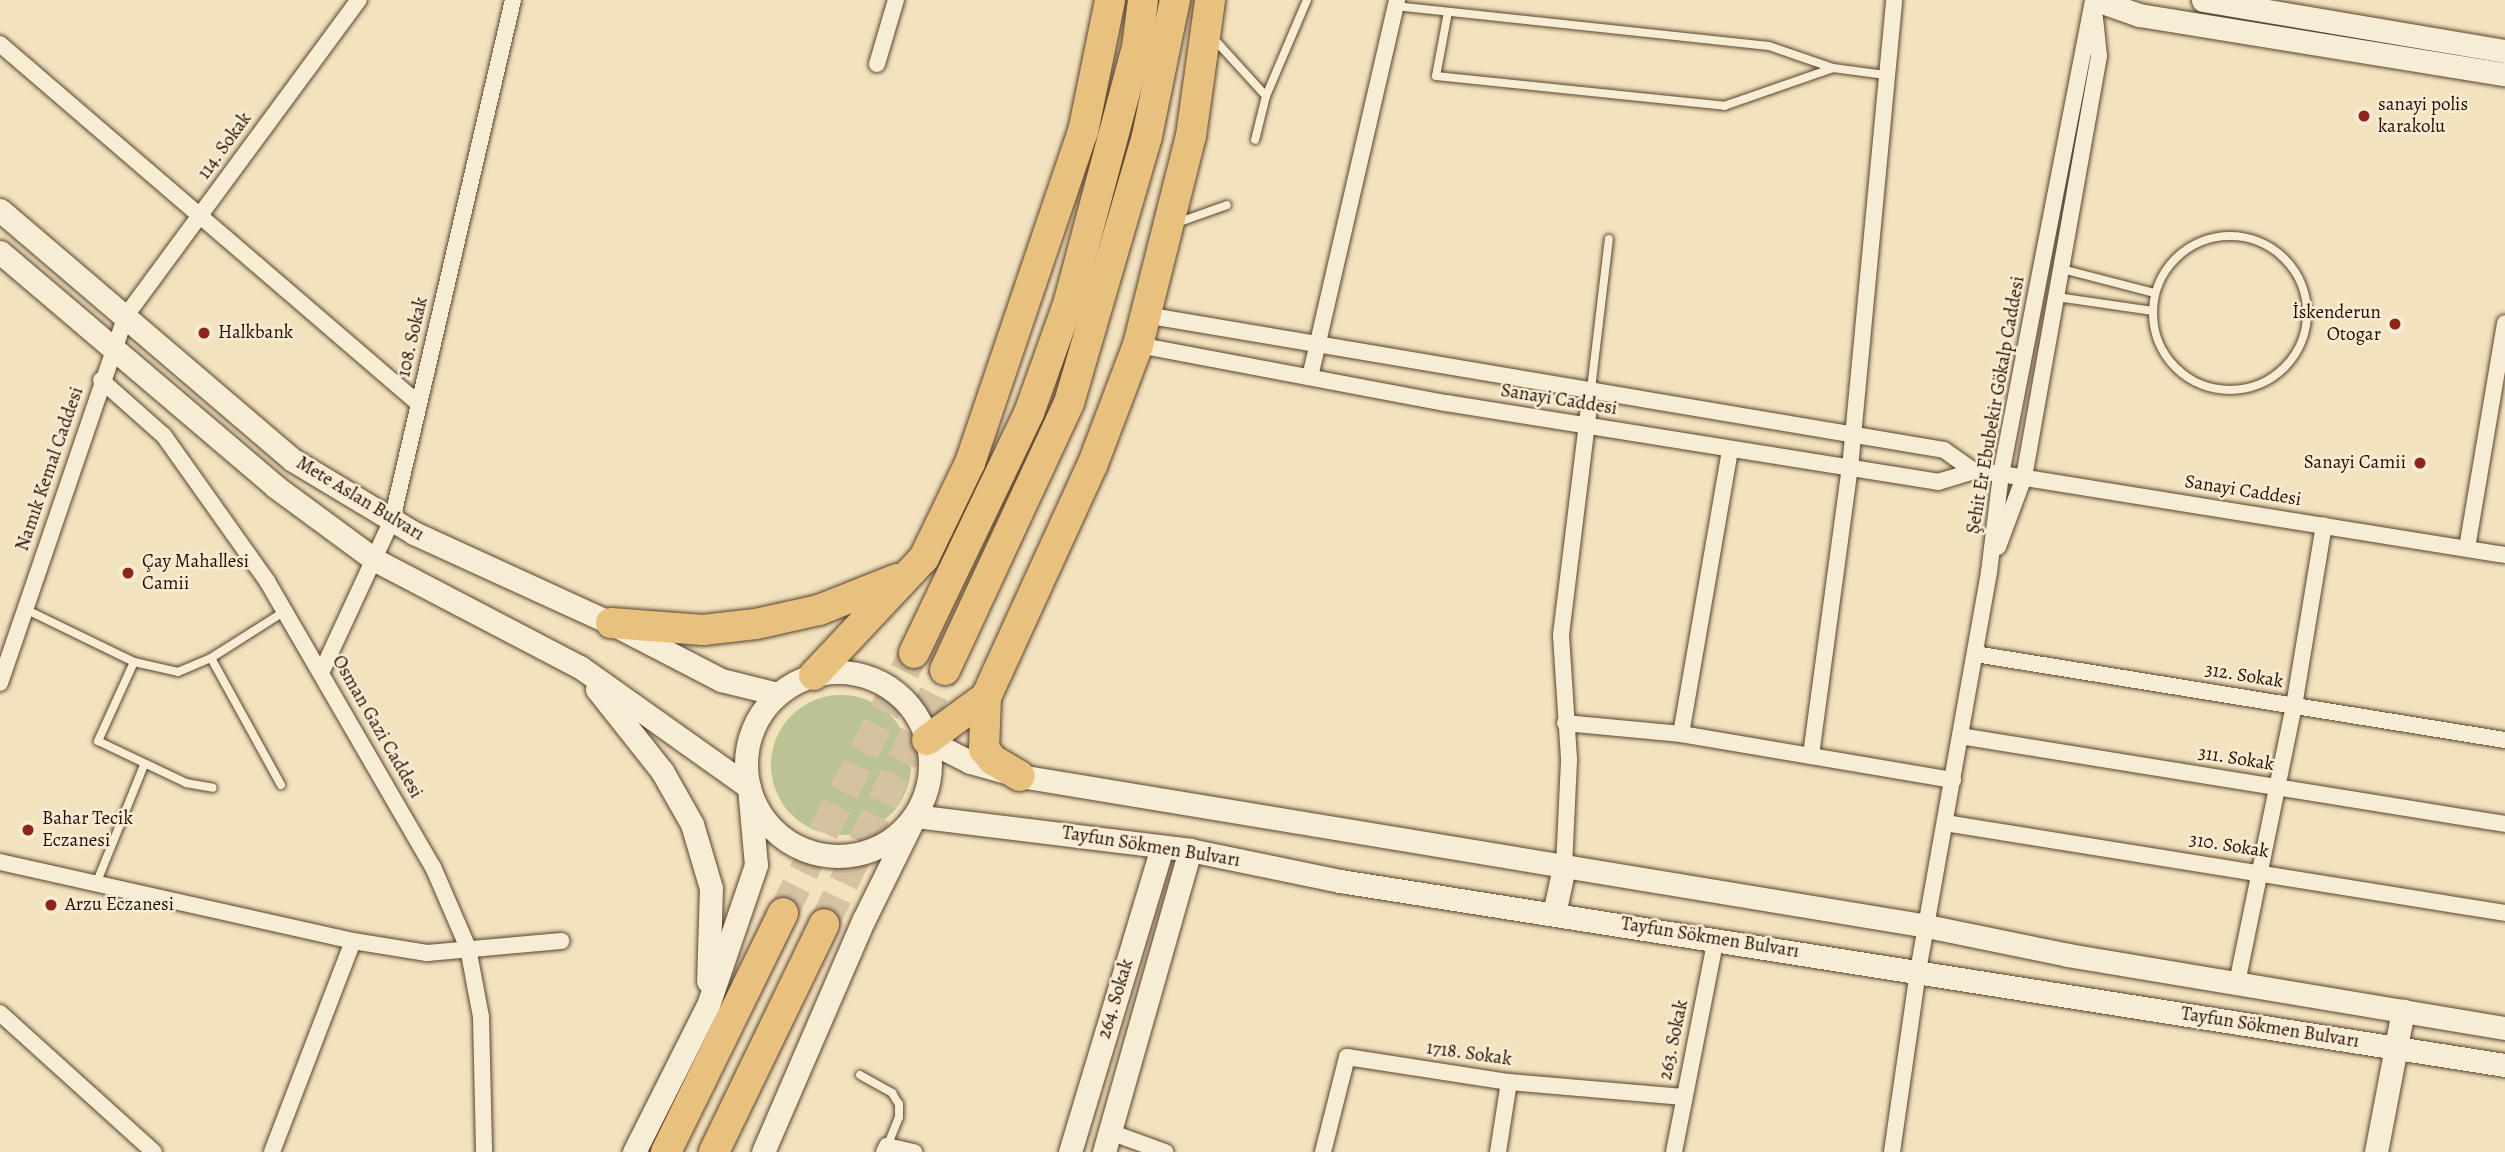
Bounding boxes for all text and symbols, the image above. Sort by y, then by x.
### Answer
place label: sanayi polis karakolu [2378,94,2468,138]
street label: 114. Sokak [193,108,257,184]
marker: sanayi polis karakolu [2356,108,2372,124]
street label: Şehit Er Ebubekir Gökalp Caddesi [1962,274,2030,536]
street label: 108. Sokak [393,295,433,379]
place label: İskenderun Otogar [2292,302,2381,346]
marker: İskenderun Otogar [2387,316,2403,332]
place label: Halkbank [218,322,293,344]
marker: Halkbank [196,325,212,341]
street label: Sanayi Caddesi [1499,380,1619,420]
street label: Namık Kemal Caddesi [11,384,89,554]
street label: Mete Aslan Bulvarı [292,452,428,546]
place label: Sanayi Camii [2304,452,2406,474]
marker: Sanayi Camii [2412,455,2428,471]
street label: Sanayi Caddesi [2183,471,2303,511]
place label: Çay Mahallesi Camii [142,551,249,595]
marker: Çay Mahallesi Camii [120,565,136,581]
street label: Osman Gazi Caddesi [327,651,427,803]
street label: 312. Sokak [2203,659,2285,693]
street label: 311. Sokak [2196,742,2276,776]
place label: Bahar Tecik Eczanesi [42,808,133,852]
marker: Bahar Tecik Eczanesi [20,822,36,838]
street label: Tayfun Sökmen Bulvarı [1060,822,1242,872]
street label: 310. Sokak [2187,828,2271,864]
place label: Arzu Eczanesi [65,894,174,916]
marker: Arzu Eczanesi [43,897,59,913]
street label: Tayfun Sökmen Bulvarı [1619,913,1801,963]
street label: 264. Sokak [1093,956,1139,1042]
street label: 263. Sokak [1654,998,1694,1082]
street label: Tayfun Sökmen Bulvarı [2179,1003,2361,1053]
street label: 1718. Sokak [1425,1037,1513,1071]

